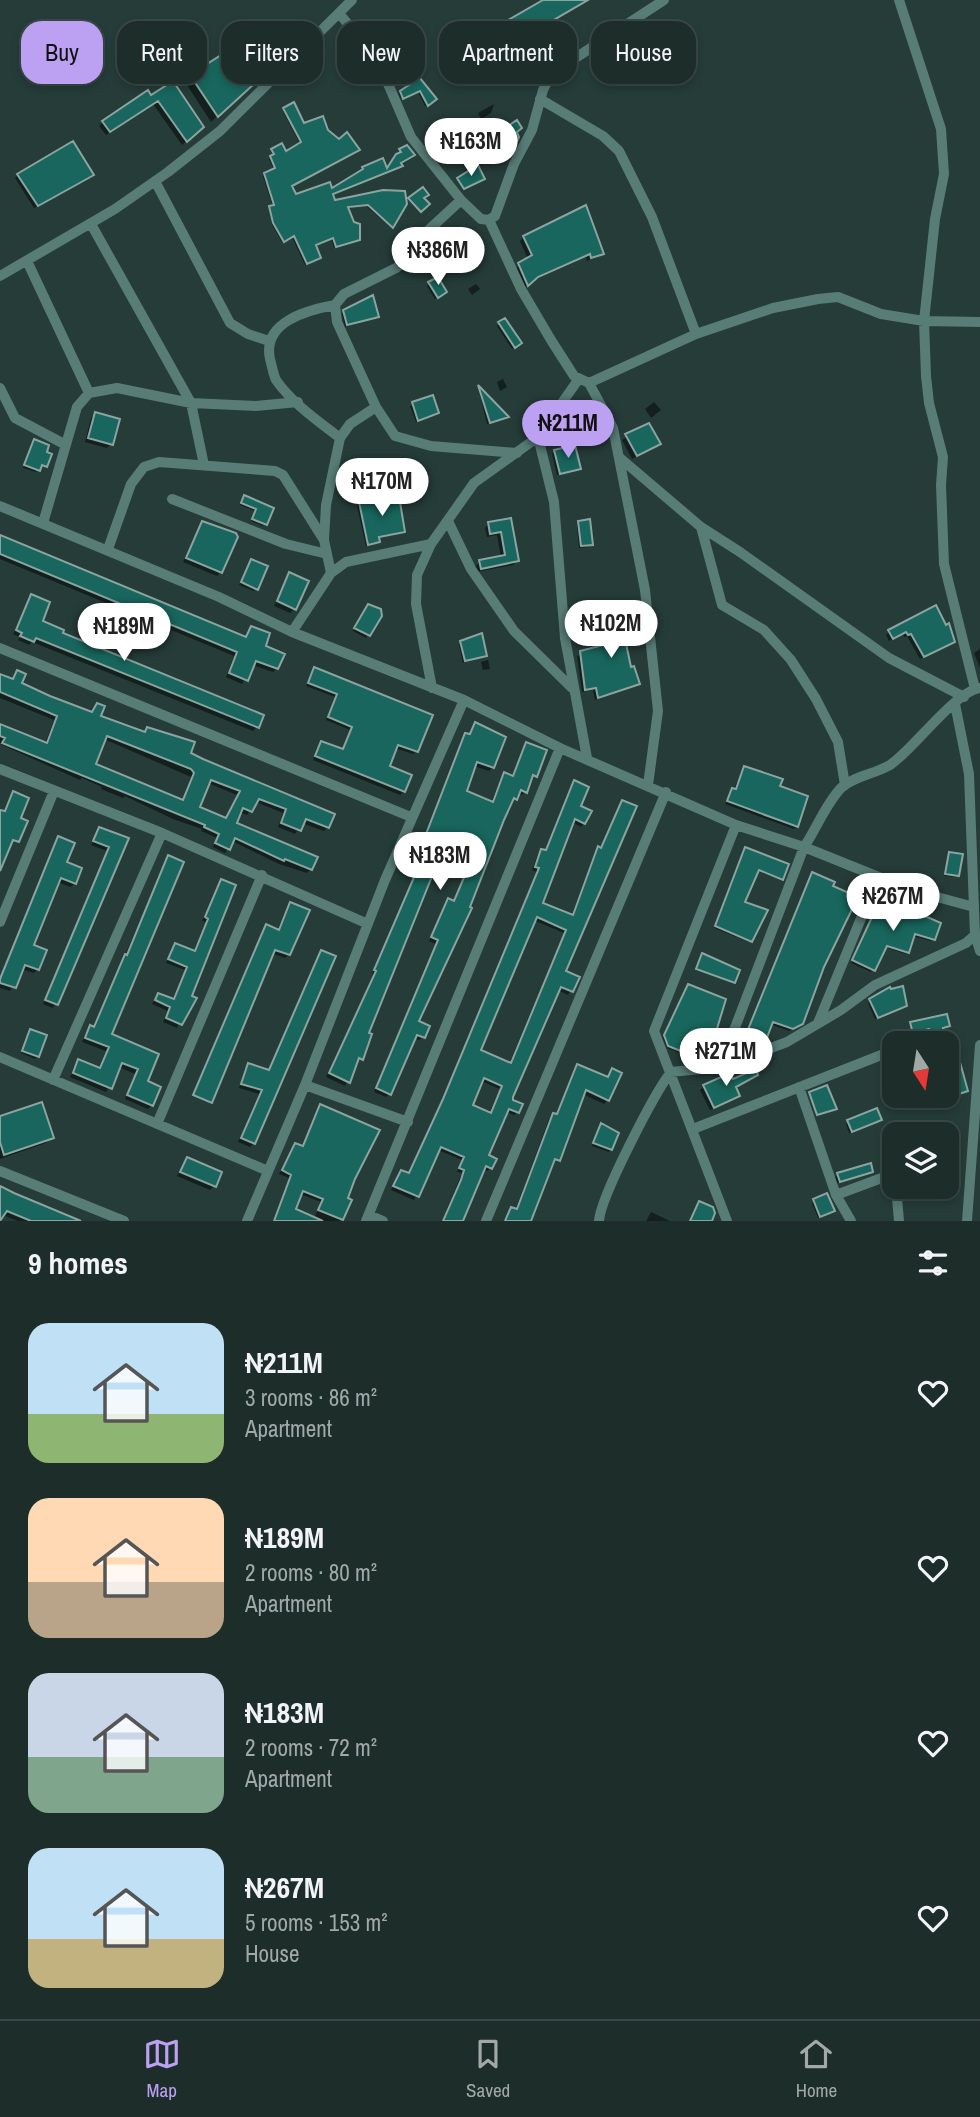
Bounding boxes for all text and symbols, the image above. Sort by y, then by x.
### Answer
chip: Buy [21,21,103,84]
chip: Rent [117,21,207,84]
chip: Filters [221,21,323,84]
chip: New [337,21,425,84]
chip: Apartment [439,21,577,84]
chip: House [591,21,696,84]
pin: ₦163M [422,118,520,178]
text: ₦163M [441,125,501,156]
pin: ₦386M [389,228,487,287]
text: ₦386M [408,234,468,265]
pin: ₦211M [519,400,617,460]
text: ₦211M [538,407,598,438]
pin: ₦170M [333,458,431,518]
text: ₦170M [352,465,412,496]
pin: ₦102M [562,600,660,660]
pin: ₦189M [75,604,173,663]
text: ₦102M [581,607,641,638]
text: ₦189M [94,610,154,641]
pin: ₦183M [391,832,489,892]
text: ₦183M [410,839,470,870]
pin: ₦267M [844,874,942,933]
text: ₦267M [863,880,923,911]
pin: ₦271M [677,1028,775,1088]
north arrow [882,1031,959,1108]
map controls [882,1031,959,1199]
text: ₦271M [696,1035,756,1066]
button: layers [882,1122,959,1199]
text: 9 homes [28,1243,128,1283]
icon: filters [914,1244,952,1282]
text: ₦211M [245,1342,323,1382]
icon: home [84,1351,168,1435]
icon: heart [914,1374,952,1412]
text: 3 rooms · 86 m² [245,1382,377,1413]
text: Apartment [245,1413,332,1444]
text: ₦189M [245,1517,324,1557]
icon: home [84,1526,168,1610]
icon: heart [914,1549,952,1587]
text: 2 rooms · 80 m² [245,1557,377,1588]
text: Apartment [245,1588,332,1619]
text: ₦183M [245,1692,324,1732]
icon: home [84,1701,168,1785]
icon: heart [914,1724,952,1762]
text: 2 rooms · 72 m² [245,1732,377,1763]
text: Apartment [245,1763,332,1794]
text: ₦267M [245,1867,324,1907]
icon: home [84,1876,168,1960]
icon: heart [914,1899,952,1937]
text: 5 rooms · 153 m² [245,1907,388,1938]
text: House [245,1938,300,1969]
tab: Map [143,2035,181,2103]
tab: Saved [466,2035,510,2103]
tab: Home [796,2035,837,2103]

